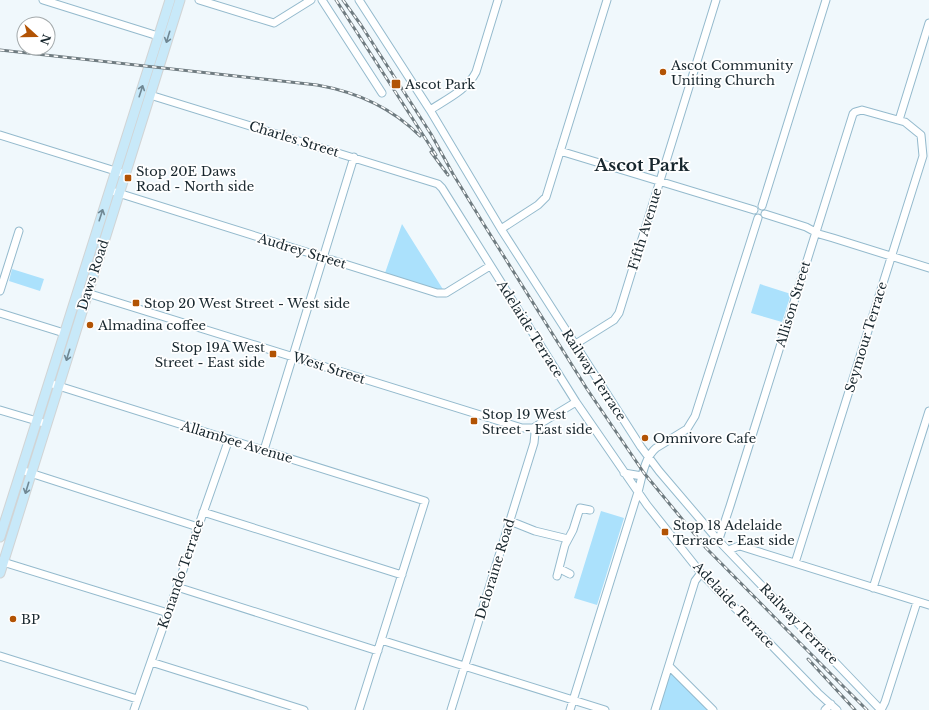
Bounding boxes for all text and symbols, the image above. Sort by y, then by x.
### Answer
north arrow [16,16,56,56]
one-way arrow [164,31,171,44]
text: N [37,32,54,48]
place label: Ascot Community Uniting Church [670,57,794,89]
marker: Ascot Community Uniting Church [658,67,668,77]
place label: Ascot Park [404,76,475,93]
marker: Ascot Park [390,78,402,90]
one-way arrow [138,85,145,98]
street label: Charles Street [247,117,341,161]
district label: Ascot Park [593,155,690,176]
place label: Stop 20E Daws Road - North side [136,163,254,195]
marker: Stop 20E Daws Road - North side [123,173,133,183]
street label: Fifth Avenue [624,186,666,272]
one-way arrow [98,210,106,222]
street label: Audrey Street [255,229,348,273]
street label: Daws Road [74,237,113,313]
street label: Allison Street [772,259,814,350]
street label: Adelaide Terrace [493,276,567,381]
street label: Seymour Terrace [841,280,891,394]
place label: Stop 20 West Street - West side [144,295,350,312]
marker: Stop 20 West Street - West side [131,298,141,308]
place label: Almadina coffee [97,317,206,334]
marker: Almadina coffee [85,320,95,330]
street label: Railway Terrace [558,326,630,424]
place label: Stop 19A West Street - East side [155,339,265,371]
street label: West Street [290,348,368,388]
one-way arrow [64,349,71,362]
marker: Stop 19A West Street - East side [268,349,278,359]
place label: Stop 19 West Street - East side [482,406,592,438]
marker: Stop 19 West Street - East side [469,416,479,426]
street label: Allambee Avenue [178,417,295,467]
place label: Omnivore Cafe [653,430,756,447]
marker: Omnivore Cafe [640,433,650,443]
one-way arrow [22,482,30,494]
street label: Deloraine Road [472,516,518,621]
street label: Konando Terrace [154,517,208,631]
place label: Stop 18 Adelaide Terrace - East side [673,517,795,549]
marker: Stop 18 Adelaide Terrace - East side [660,527,670,537]
street label: Adelaide Terrace [689,558,778,652]
street label: Railway Terrace [756,580,842,668]
place label: BP [21,611,40,628]
marker: BP [8,614,18,624]

